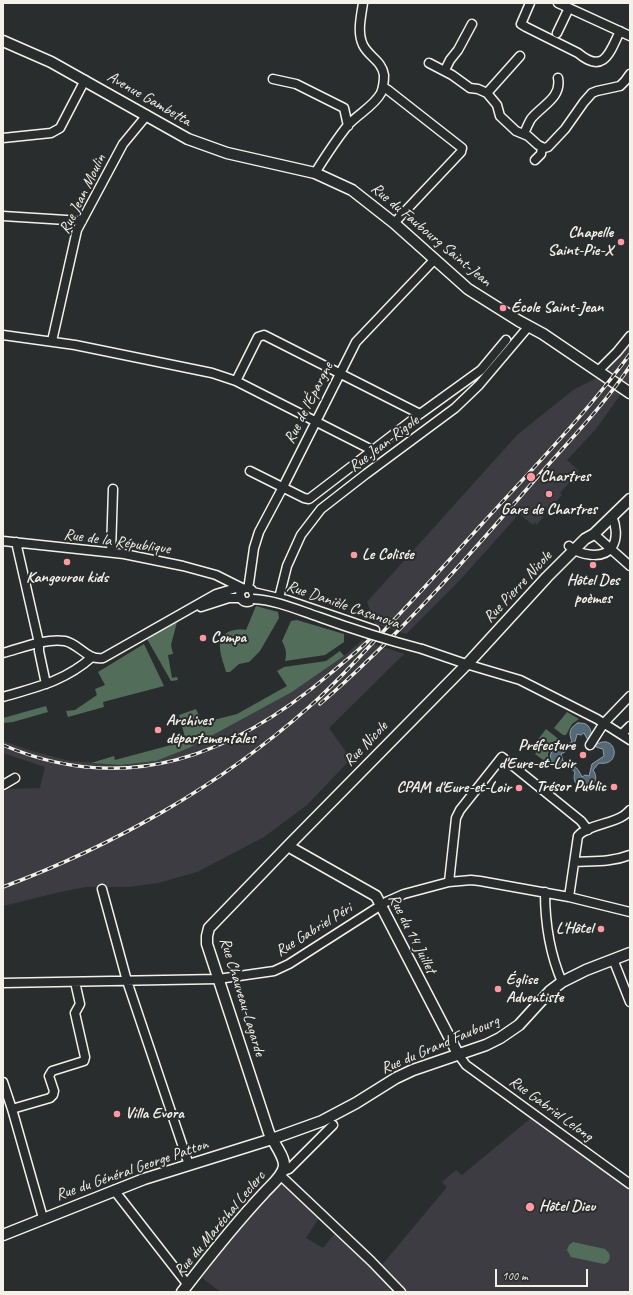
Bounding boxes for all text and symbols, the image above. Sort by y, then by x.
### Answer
street label: Avenue Gambetta [104,67,194,131]
street label: Rue Jean Moulin [55,151,111,237]
street label: Rue du Faubourg Saint-Jean [367,179,495,291]
place label: Chapelle Saint-Pie-X [547,223,613,261]
marker: Chapelle Saint-Pie-X [616,237,626,247]
place label: École Saint-Jean [511,298,603,318]
marker: École Saint-Jean [498,303,508,313]
street label: Rue de l'Épargne [280,359,338,447]
street label: Rue Jean-Rigole [345,411,423,477]
place label: Chartres [540,467,590,487]
marker: Chartres [525,471,537,483]
marker: Gare de Chartres [544,489,554,499]
place label: Gare de Chartres [501,500,597,520]
street label: Rue de la République [62,525,172,559]
place label: Le Colisée [362,545,414,565]
street label: Rue Pierre Nicole [480,547,556,627]
marker: Le Colisée [349,550,359,560]
marker: Kangourou kids [62,557,72,567]
marker: Hôtel Des poèmes [588,560,598,570]
place label: Kangourou kids [26,568,108,588]
place label: Hôtel Des poèmes [567,571,619,609]
street label: Rue Danièle Casanova [284,577,402,633]
place label: Compa [211,628,246,648]
marker: Compa [198,633,208,643]
place label: Archives départementales [166,711,255,749]
street label: Rue Nicole [340,717,392,771]
marker: Archives départementales [153,725,163,735]
place label: Préfecture d'Eure-et-Loir [499,736,575,774]
marker: Préfecture d'Eure-et-Loir [578,750,588,760]
place label: Trésor Public [536,777,606,797]
place label: CPAM d'Eure-et-Loir [396,778,511,798]
marker: Trésor Public [609,782,619,792]
marker: CPAM d'Eure-et-Loir [514,783,524,793]
street label: Rue du 14 Juillet [384,891,440,977]
street label: Rue Gabriel Péri [272,899,356,961]
place label: L'Hôtel [556,919,593,939]
marker: L'Hôtel [596,924,606,934]
street label: Rue Chauveau-Lagarde [215,935,269,1059]
place label: Église Adventiste [506,970,563,1008]
marker: Église Adventiste [493,984,503,994]
street label: Rue du Grand Faubourg [378,1011,502,1079]
street label: Rue Gabriel Lelong [505,1072,597,1146]
place label: Villa Evora [125,1104,184,1124]
marker: Villa Evora [112,1109,122,1119]
street label: Rue du Général George Patton [53,1135,211,1205]
street label: Rue du Maréchal Leclerc [170,1167,270,1281]
place label: Hôtel Dieu [539,1197,595,1217]
marker: Hôtel Dieu [524,1201,536,1213]
scale bar [497,1261,590,1287]
text: 100 m [502,1268,528,1284]

